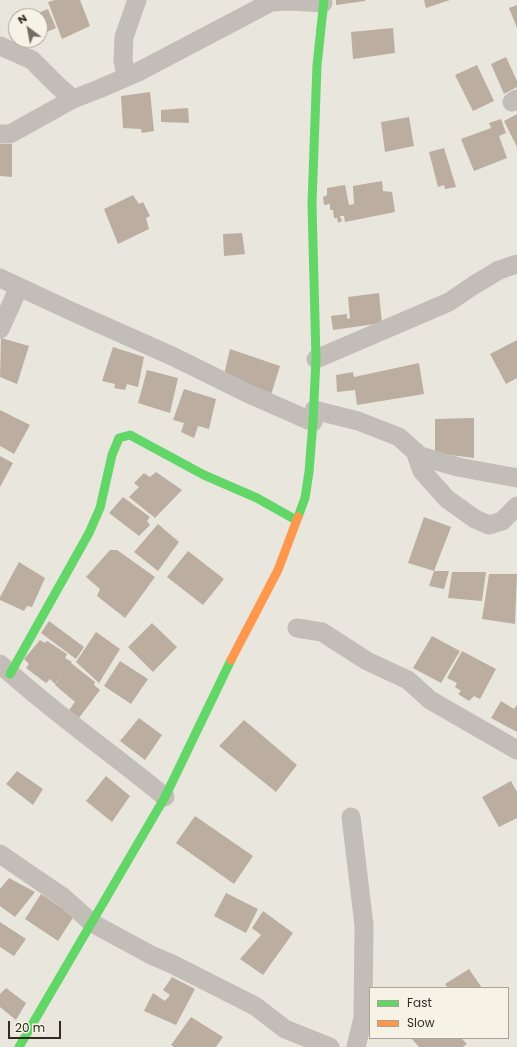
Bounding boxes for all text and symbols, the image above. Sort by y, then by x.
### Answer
north arrow [8,8,48,48]
text: N [14,10,30,28]
legend [369,987,509,1039]
text: Fast [407,994,432,1011]
scale bar [10,1013,63,1039]
text: Slow [407,1014,435,1031]
text: 20 m [15,1019,45,1036]

